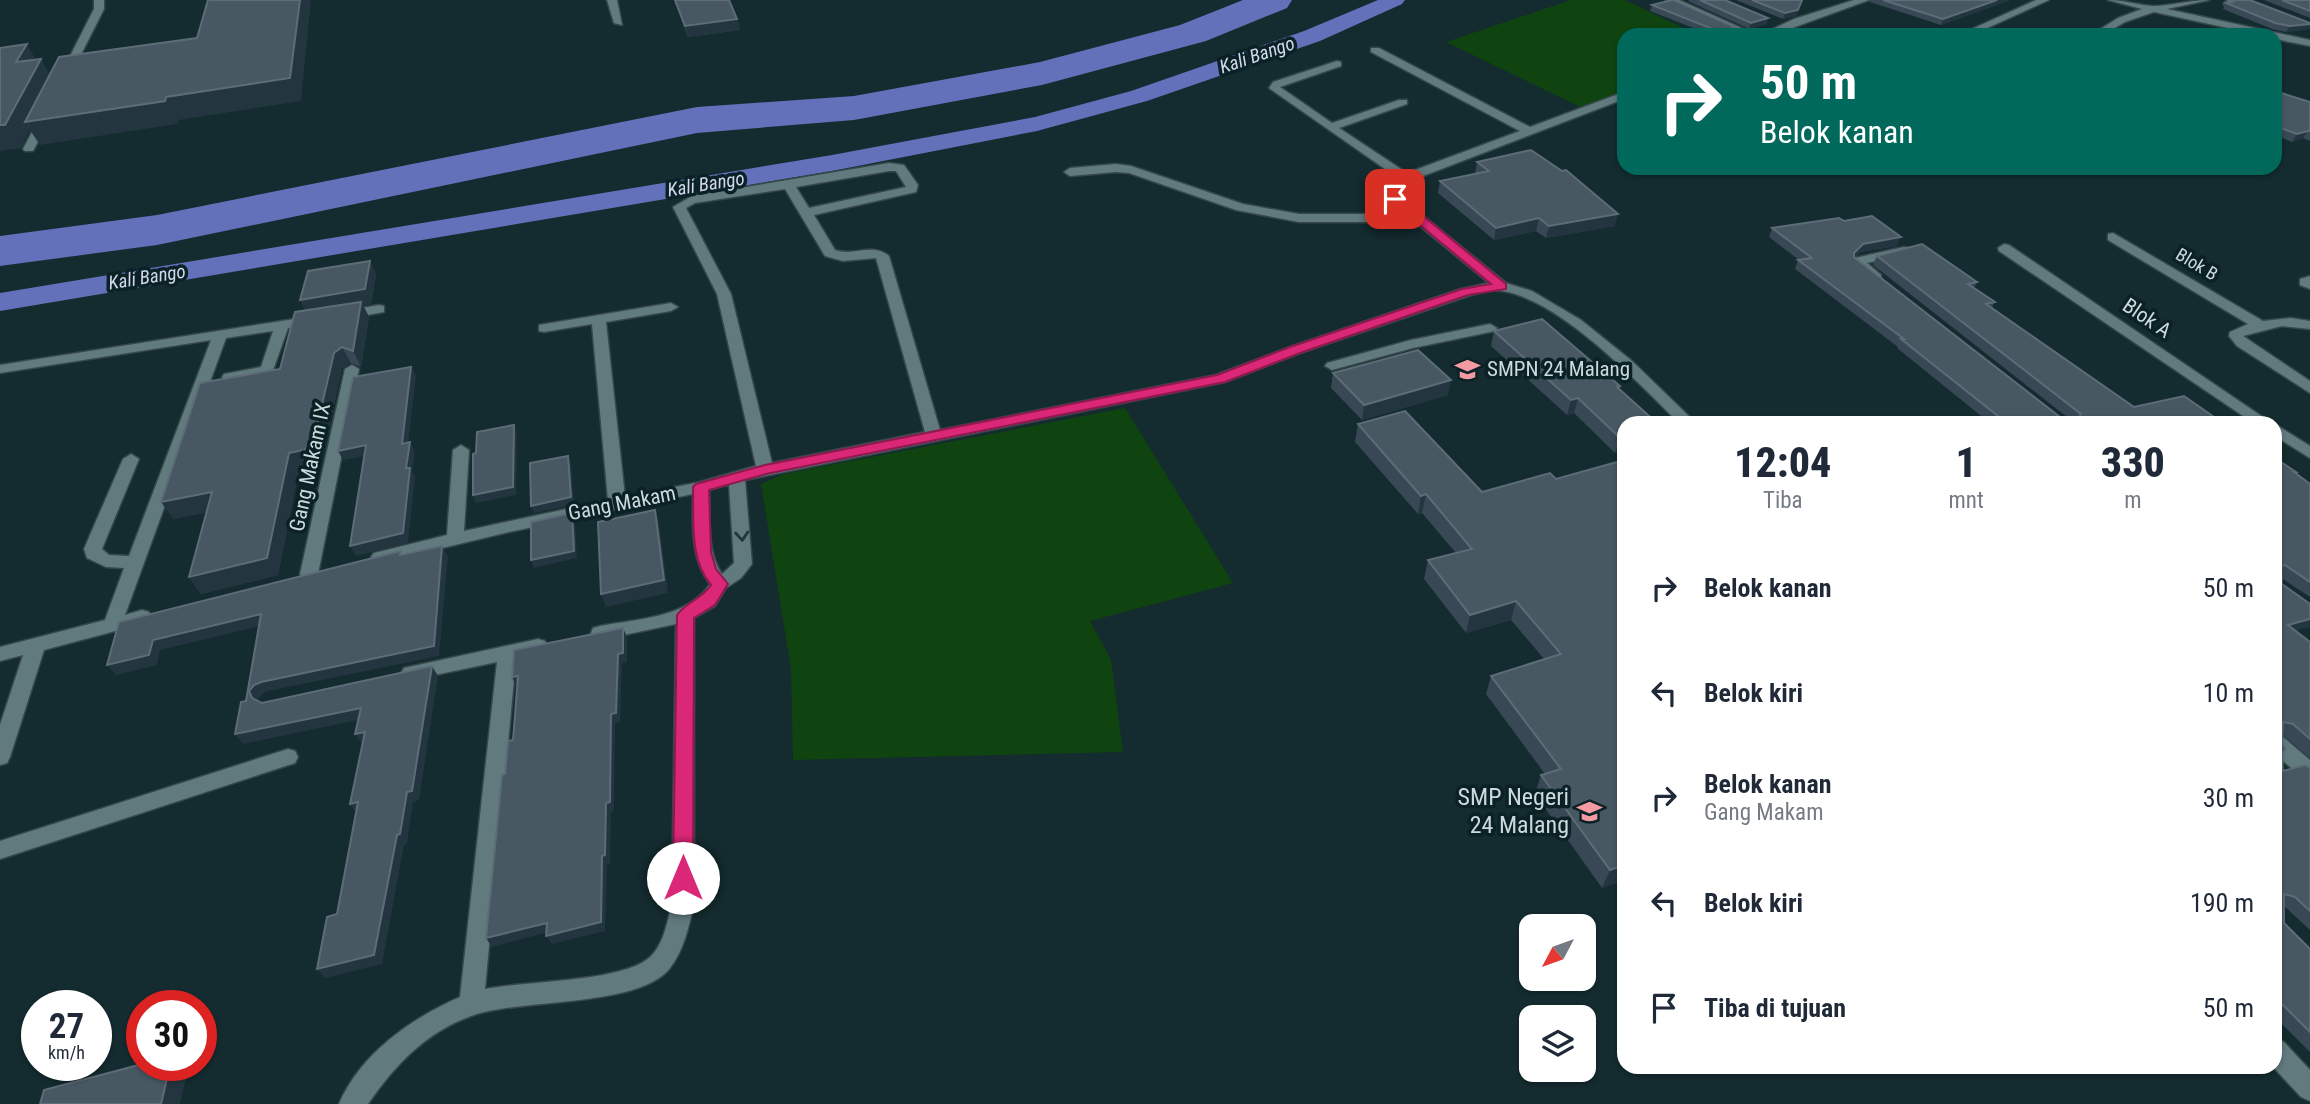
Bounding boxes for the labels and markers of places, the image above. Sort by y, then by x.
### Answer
pin [1365,169,1425,229]
school or university icon: SMPN 24 Malang [1453,355,1481,383]
place label: SMPN 24 Malang [1487,357,1630,381]
place label: SMP Negeri 24 Malang [1458,783,1569,839]
school or university icon: SMP Negeri 24 Malang [1575,797,1603,825]

